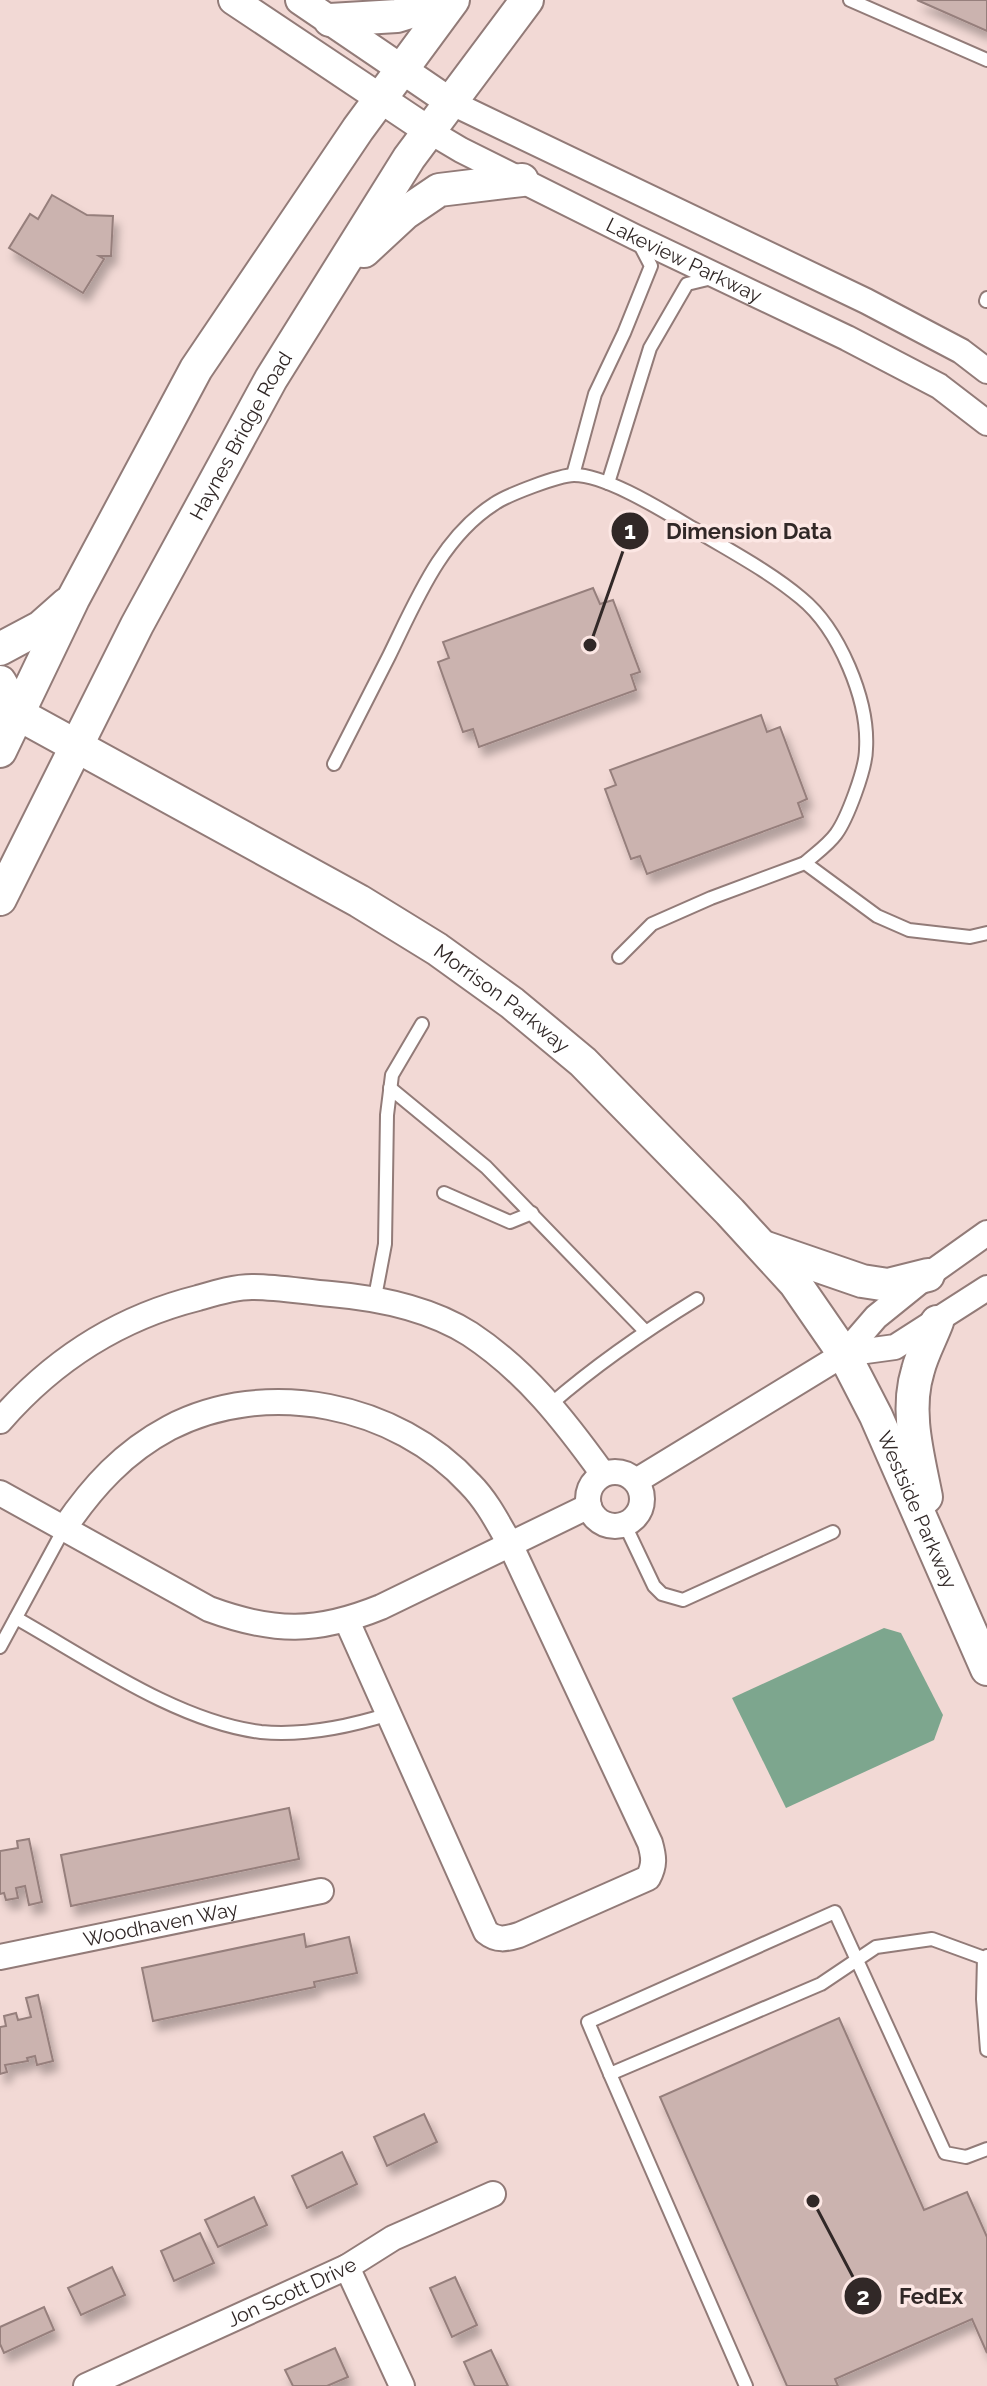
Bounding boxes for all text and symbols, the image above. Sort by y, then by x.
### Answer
street label: Lakeview Parkway [602,213,766,308]
street label: Haynes Bridge Road [184,347,297,524]
callout: Dimension Data [610,508,848,554]
text: 1 [624,516,636,545]
text: Dimension Data [666,518,832,544]
street label: Morrison Parkway [429,939,575,1058]
street label: Westside Parkway [872,1427,962,1592]
street label: Woodhaven Way [81,1896,240,1952]
street label: Jon Scott Drive [223,2252,361,2332]
callout: FedEx [843,2273,979,2319]
text: 2 [856,2282,870,2311]
text: FedEx [899,2283,963,2309]

